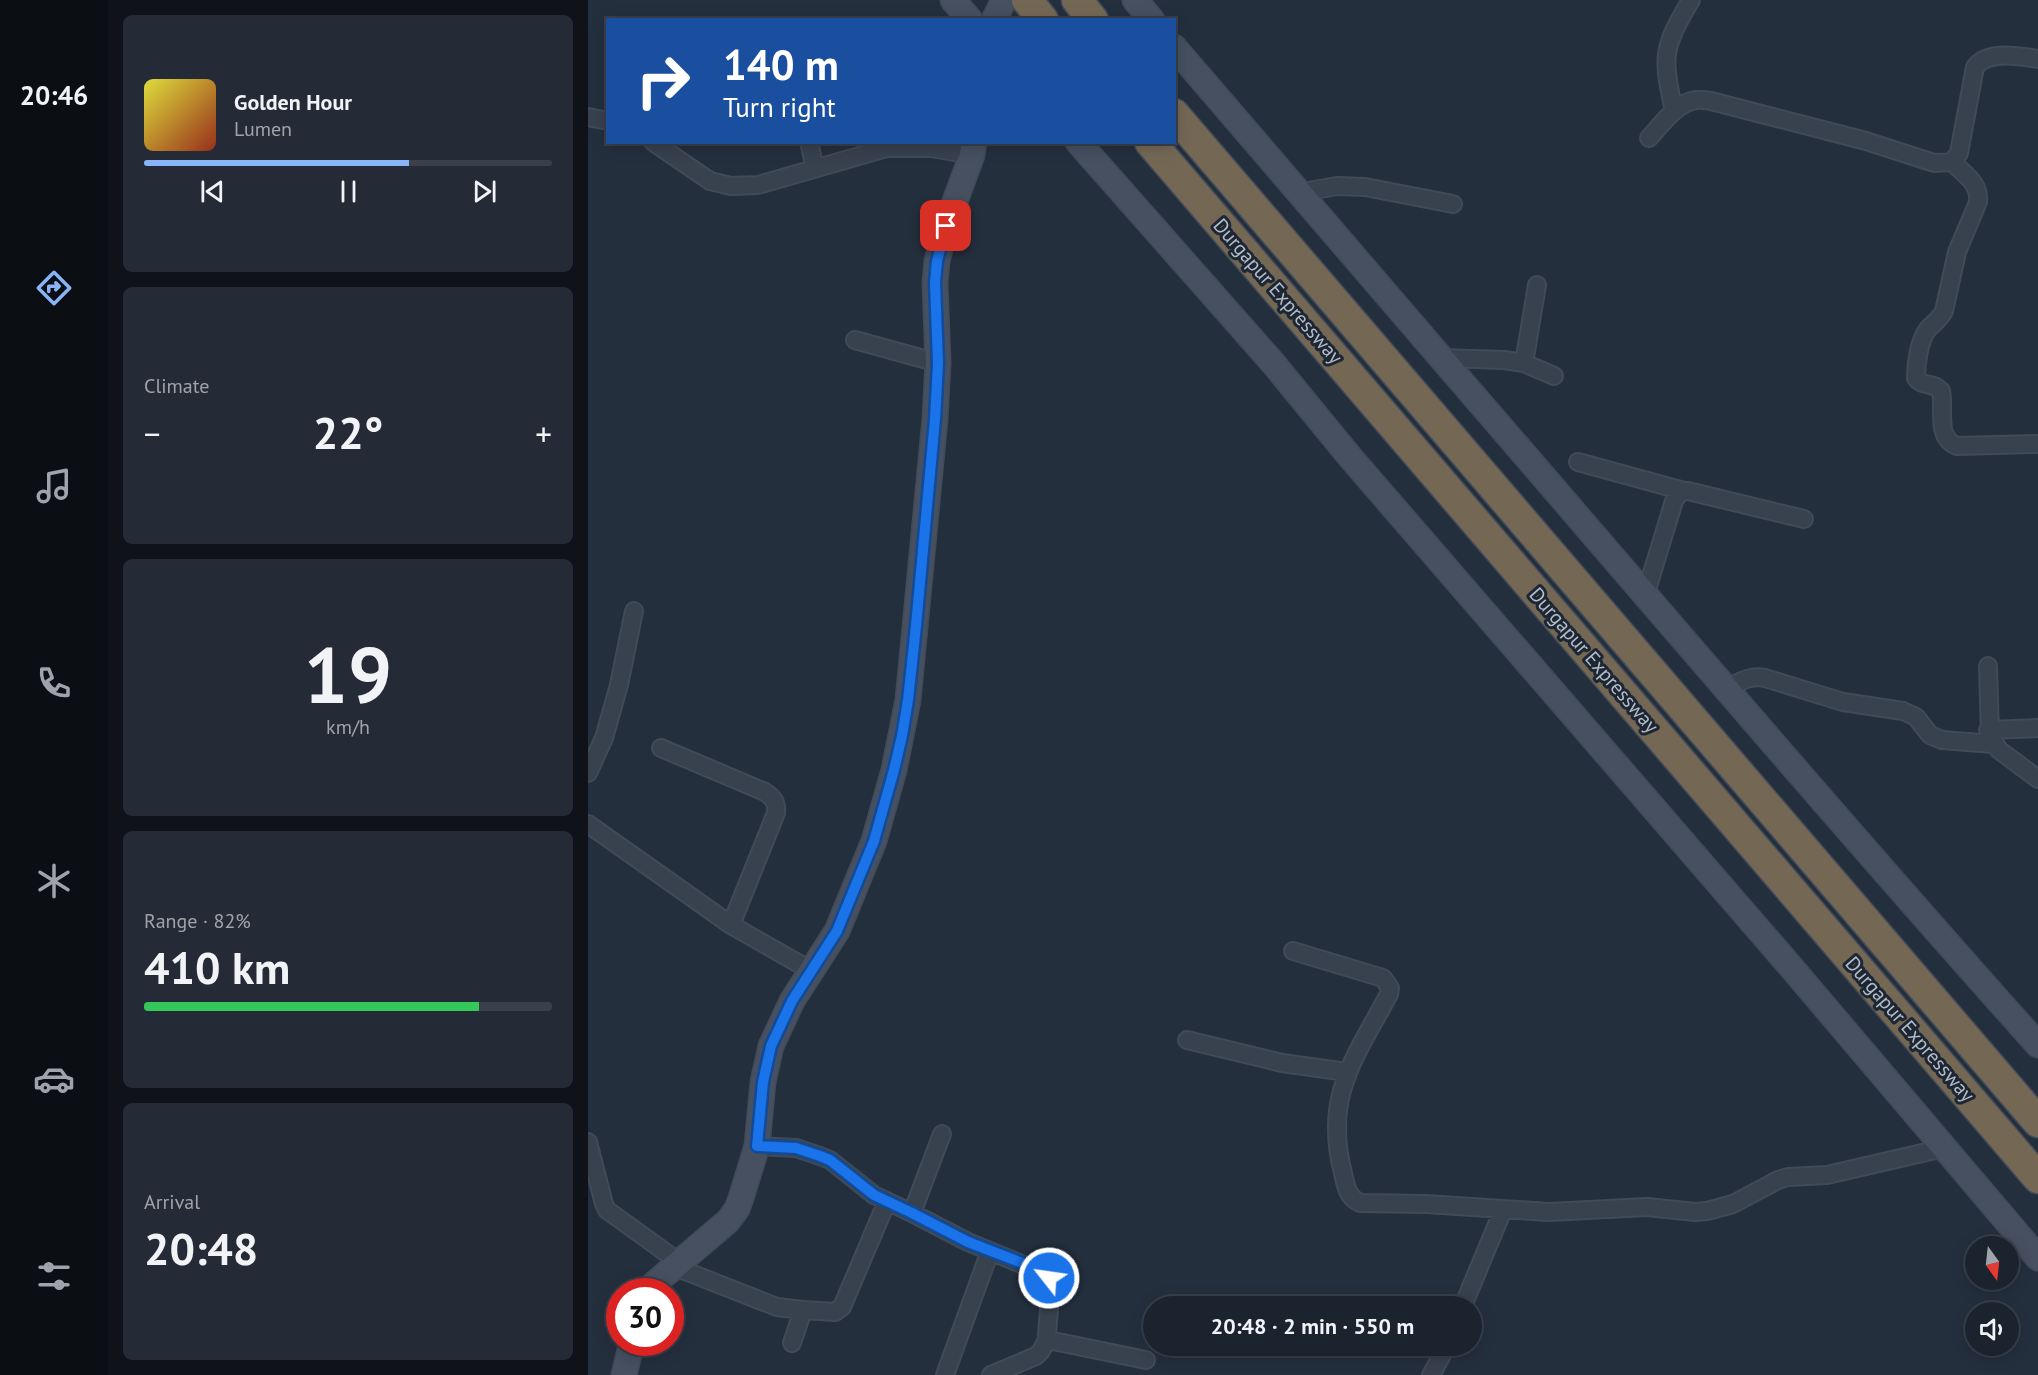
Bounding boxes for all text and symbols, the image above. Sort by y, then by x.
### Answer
text: 140 m [723,37,839,92]
icon: right [624,42,702,120]
text: 20:46 [20,78,88,112]
text: Golden Hour [234,88,352,116]
text: Turn right [723,90,836,124]
text: Lumen [234,116,292,142]
icon: previous [196,175,229,208]
icon: pause [332,175,365,208]
icon: next [468,175,501,208]
pin [920,200,971,251]
icon: arrive [929,209,962,242]
street label: Durgapur Expressway [1208,213,1349,370]
icon: directions [33,267,75,309]
text: Climate [144,373,210,399]
text: 22° [313,403,383,461]
text: − [144,412,161,455]
text: + [535,412,552,455]
icon: music [33,465,75,507]
street label: Durgapur Expressway [1524,582,1665,739]
text: 19 [304,624,392,725]
icon: phone [33,662,75,704]
text: km/h [326,714,370,740]
icon: climate [33,860,75,902]
text: Range · 82% [144,908,251,934]
text: 410 km [144,938,290,996]
street label: Durgapur Expressway [1840,951,1981,1108]
icon: car [33,1058,75,1100]
text: Arrival [144,1189,200,1215]
text: 20:48 [144,1219,258,1277]
north arrow [1965,1236,2019,1290]
map controls [1965,1236,2019,1356]
position arrow [1017,1246,1081,1310]
icon: filters [33,1255,75,1297]
speed limit sign: 30 [606,1278,684,1356]
button: sound [1965,1302,2019,1356]
text: 20:48 · 2 min · 550 m [1211,1312,1414,1340]

